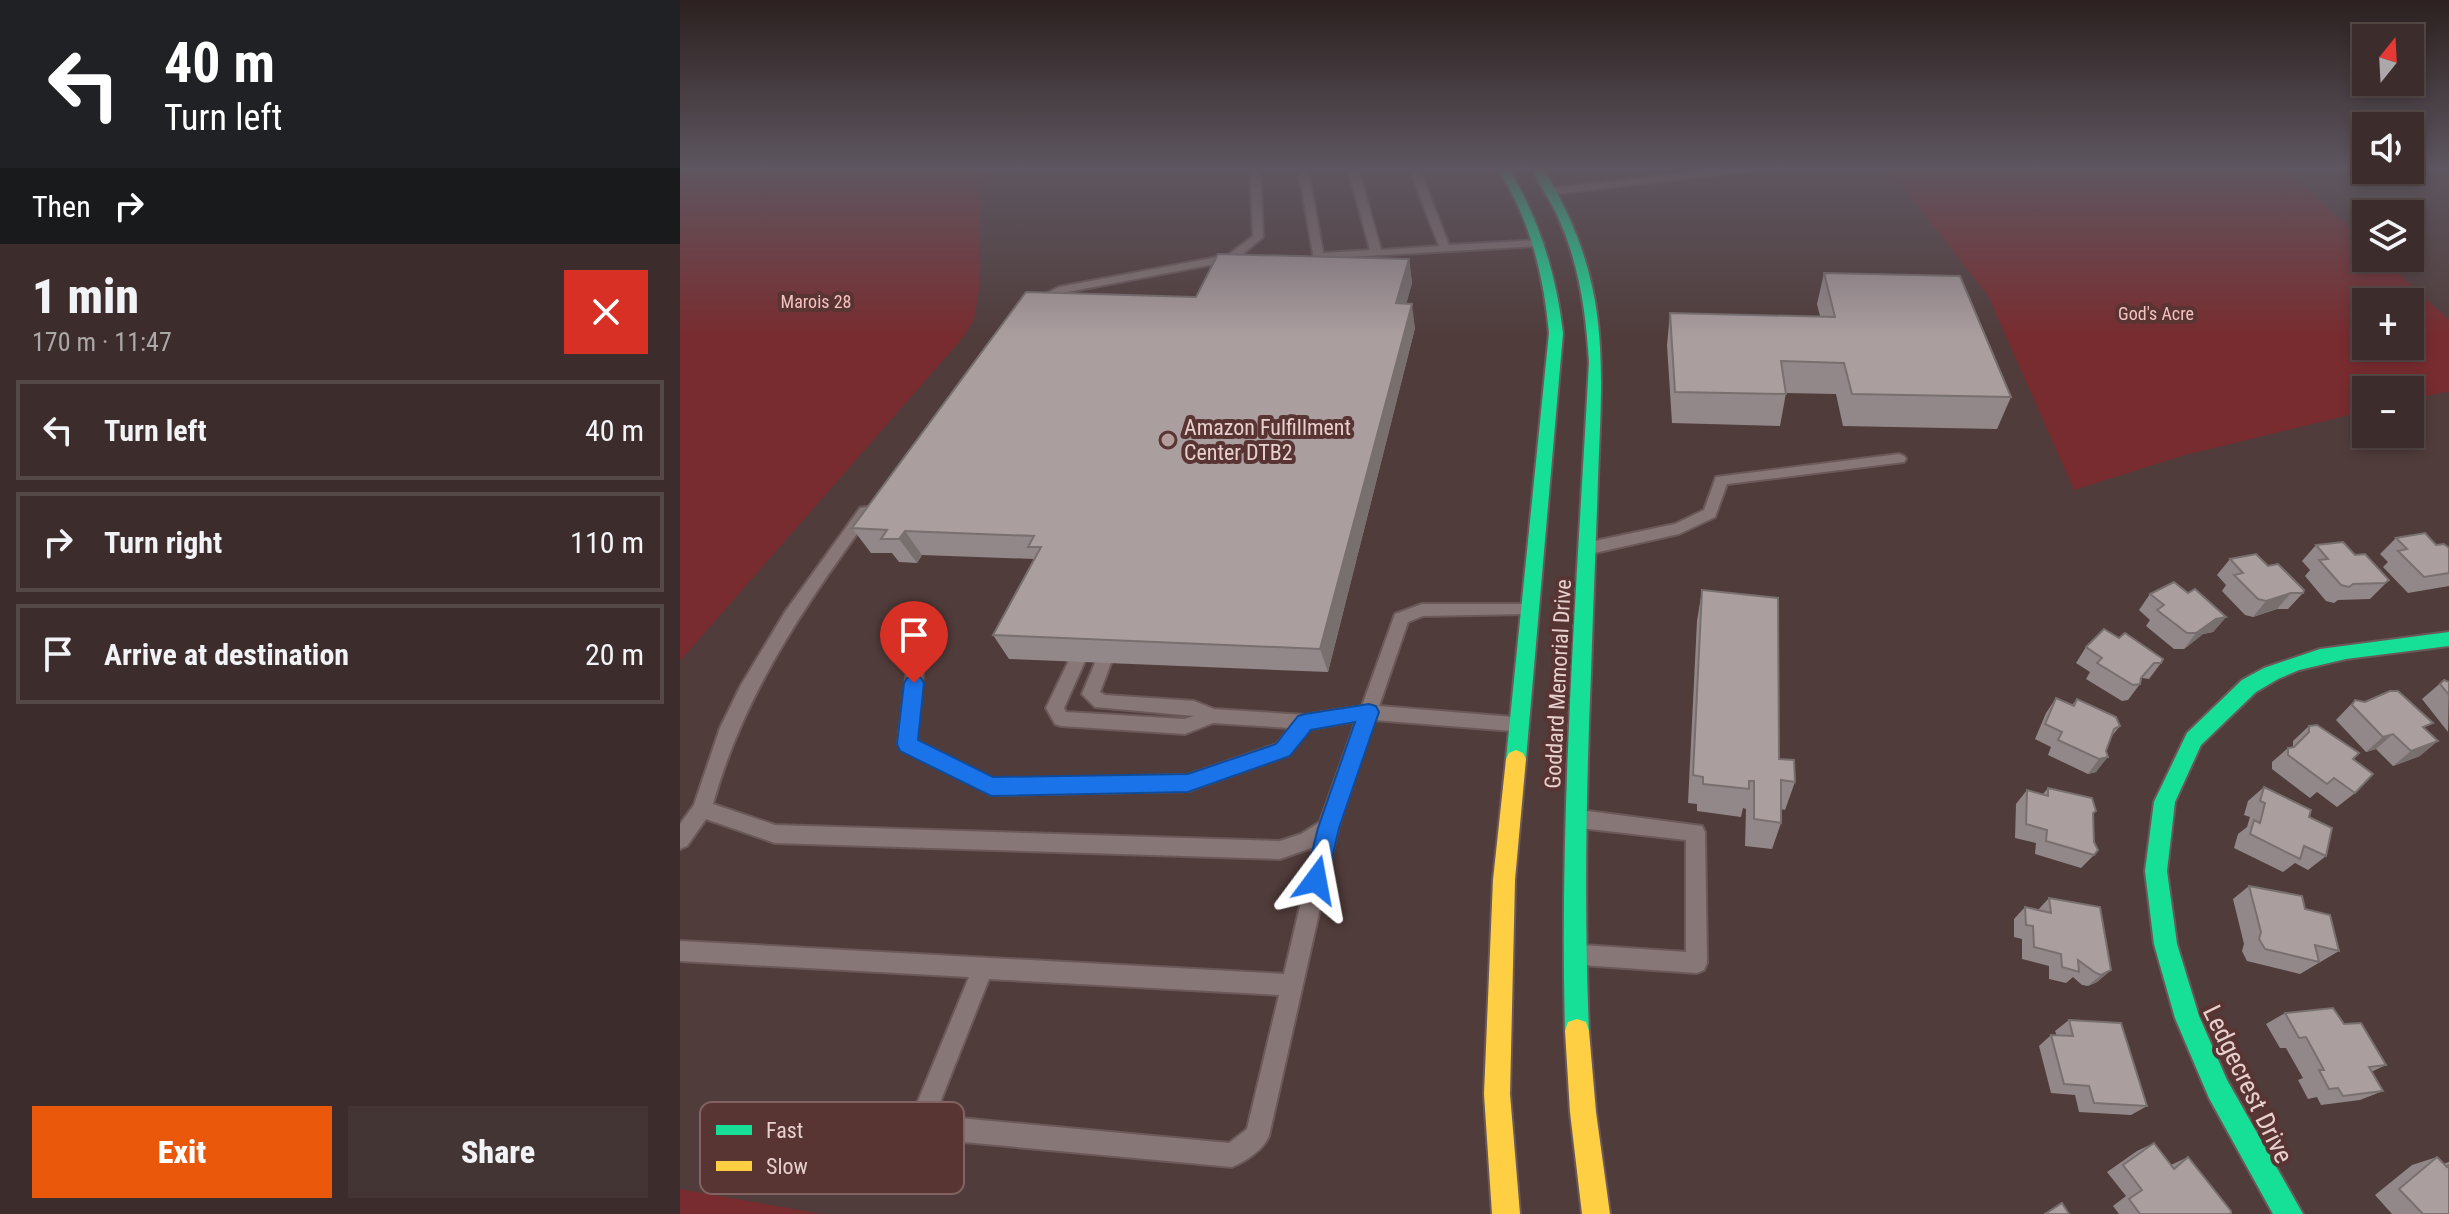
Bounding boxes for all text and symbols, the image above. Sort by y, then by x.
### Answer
north arrow [2352,24,2424,96]
map controls [2352,24,2424,448]
text: 40 m [164,30,275,96]
icon: left [32,32,136,136]
text: Turn left [164,97,282,139]
button: sound [2352,112,2424,184]
icon: right [107,184,151,228]
text: Then [32,189,91,224]
button: layers [2352,200,2424,272]
text: 1 min [32,268,139,325]
button: close [564,270,648,354]
button: + [2352,288,2424,360]
park label: Marois 28 [781,291,851,312]
park label: God's Acre [2118,303,2194,324]
text: 170 m · 11:47 [32,327,172,357]
button: − [2352,376,2424,448]
icon: left [36,408,80,452]
text: Turn left [104,413,207,448]
text: 40 m [585,413,644,448]
place label: Amazon Fulfillment Center DTB2 [1184,415,1351,465]
marker: Amazon Fulfillment Center DTB2 [1159,431,1177,449]
icon: right [36,520,80,564]
text: Turn right [104,525,222,560]
text: 110 m [570,525,644,560]
street label: Goddard Memorial Drive [1540,579,1576,789]
pin [880,601,948,683]
icon: arrive [892,613,936,657]
icon: arrive [36,632,80,676]
text: Arrive at destination [104,637,349,672]
text: 20 m [585,637,644,672]
position arrow [1274,838,1358,922]
street label: Ledgecrest Drive [2197,1000,2299,1168]
legend [700,1102,964,1194]
button: Exit [32,1106,332,1198]
button: Share [348,1106,648,1198]
text: Fast [766,1118,803,1143]
text: Slow [766,1154,808,1179]

